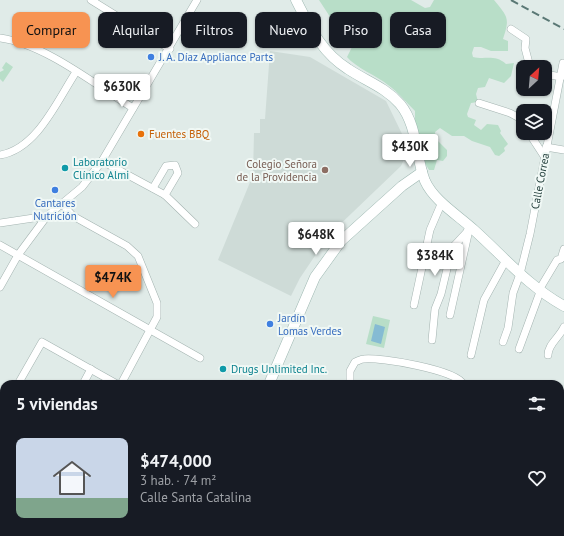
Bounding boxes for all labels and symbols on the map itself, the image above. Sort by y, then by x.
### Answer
place label: J. A. Díaz Appliance Parts [158,50,273,64]
marker: J. A. Díaz Appliance Parts [146,52,156,62]
north arrow [516,60,552,96]
pin: $630K [94,74,150,108]
place label: Fuentes BBQ [149,127,210,141]
marker: Fuentes BBQ [136,129,146,139]
pin: $430K [382,134,438,168]
street label: Calle Correa [528,152,552,210]
place label: Laboratorio Clínico Almi [73,155,129,182]
place label: Colegio Señora de la Providencia [237,157,317,184]
marker: Laboratorio Clínico Almi [60,163,70,173]
marker: Colegio Señora de la Providencia [320,165,330,175]
marker: Cantares Nutrición [50,185,60,195]
place label: Cantares Nutrición [33,196,77,223]
pin: $648K [288,222,344,256]
pin: $384K [407,243,463,277]
pin: $474K [85,265,141,299]
place label: Jardín Lomas Verdes [277,311,342,338]
marker: Jardín Lomas Verdes [265,319,275,329]
place label: Drugs Unlimited Inc. [231,362,327,376]
marker: Drugs Unlimited Inc. [218,364,228,374]

